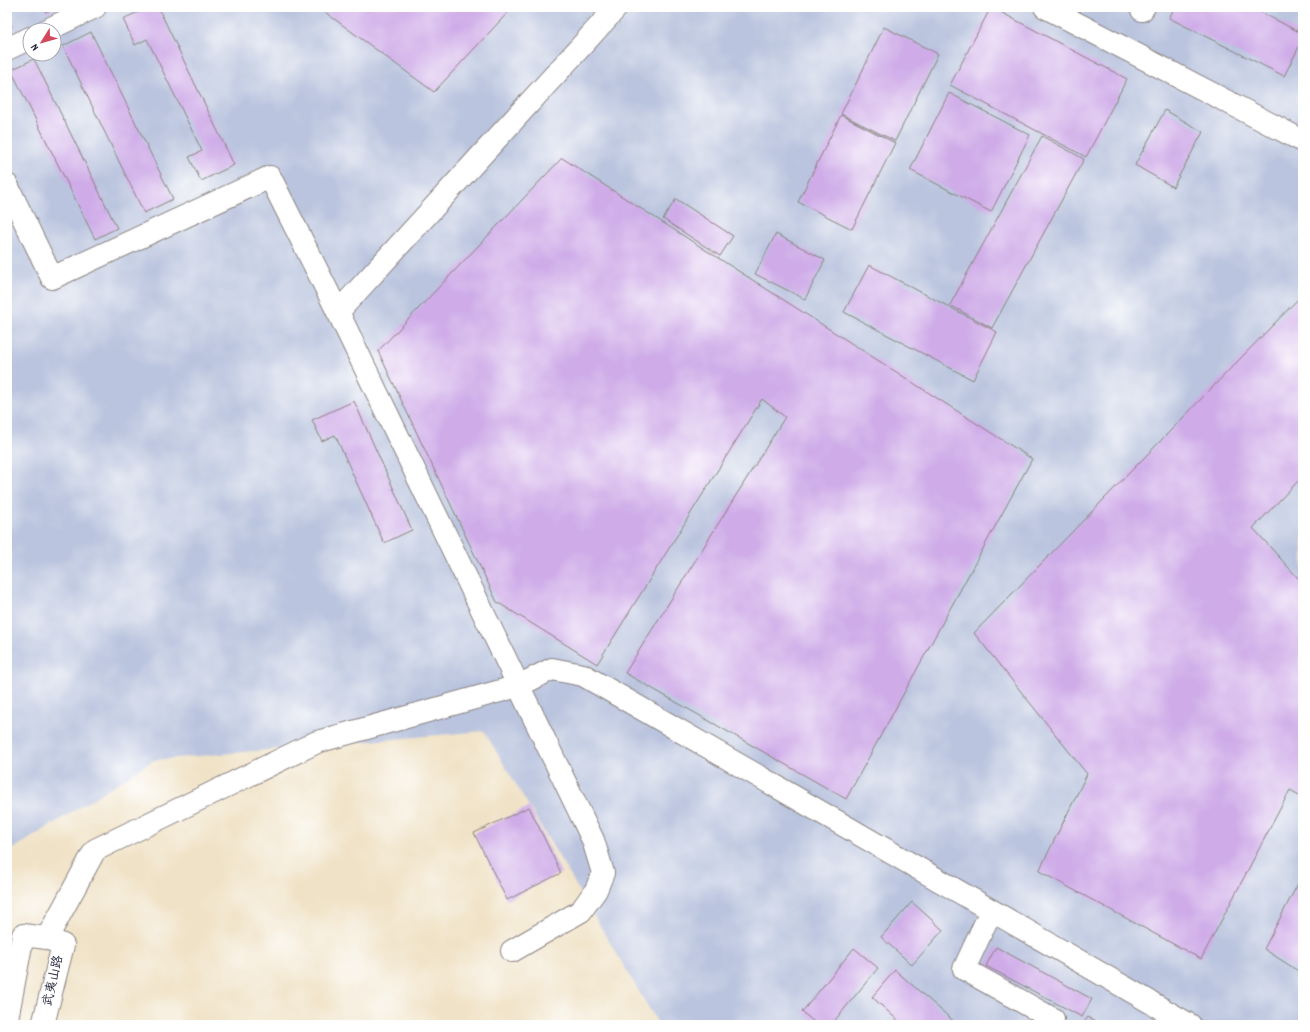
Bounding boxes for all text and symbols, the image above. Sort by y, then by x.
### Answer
north arrow [22,22,62,62]
text: N [27,39,44,54]
street label: 武夷山路 [39,954,69,1008]

